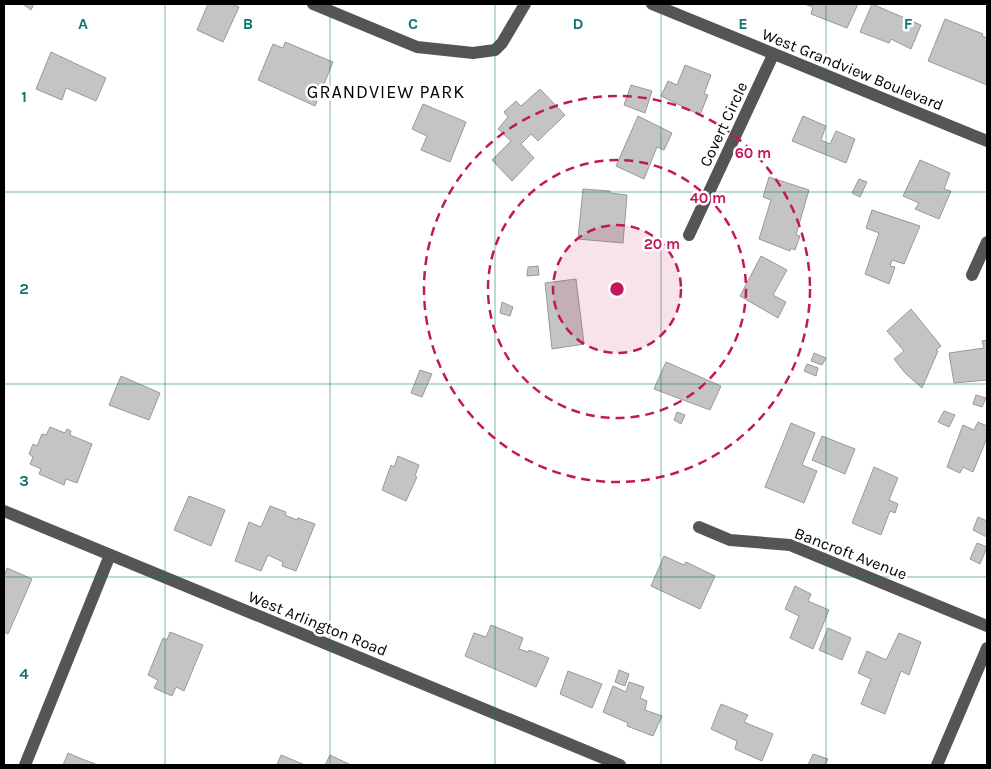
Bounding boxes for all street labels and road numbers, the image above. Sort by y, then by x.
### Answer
street label: West Grandview Boulevard [759,24,946,115]
street label: Covert Circle [695,79,751,170]
street label: Bancroft Avenue [792,523,910,584]
street label: West Arlington Road [246,587,390,660]

